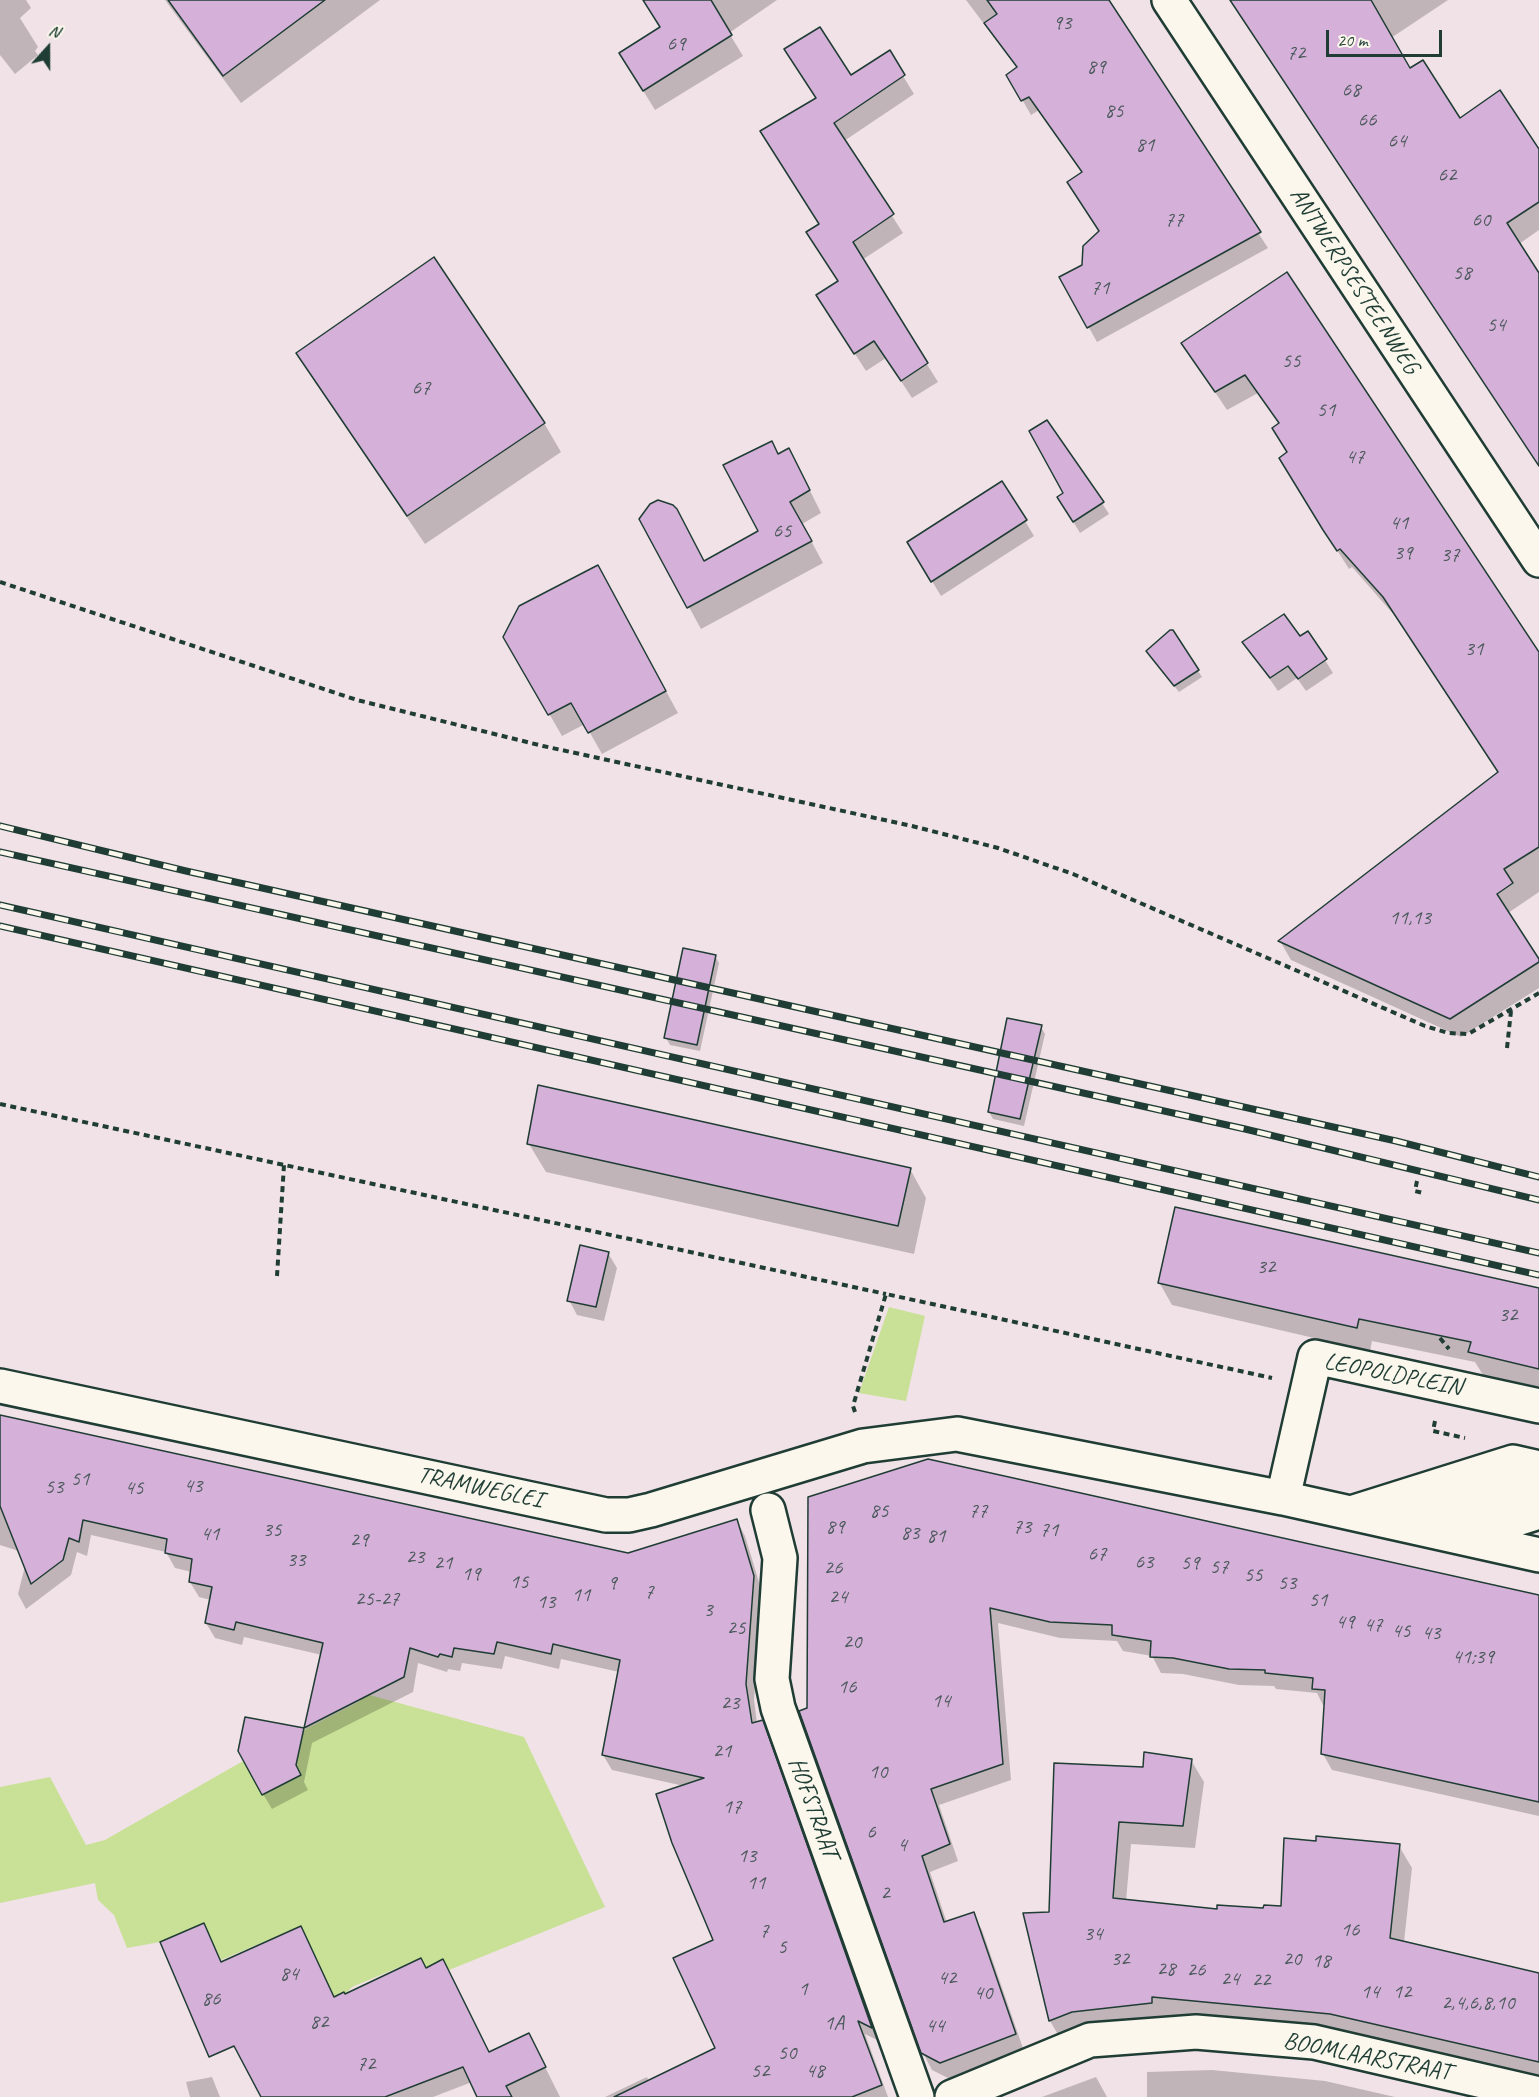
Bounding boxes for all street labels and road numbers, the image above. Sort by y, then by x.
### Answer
street label: ANTWERPSESTEENWEG [1283,182,1425,380]
street label: LEOPOLDPLEIN [1322,1348,1464,1402]
street label: TRAMWEGLEI [415,1461,545,1515]
street label: HOFSTRAAT [781,1754,845,1862]
street label: BOOMLAARSTRAAT [1281,2027,1453,2087]

